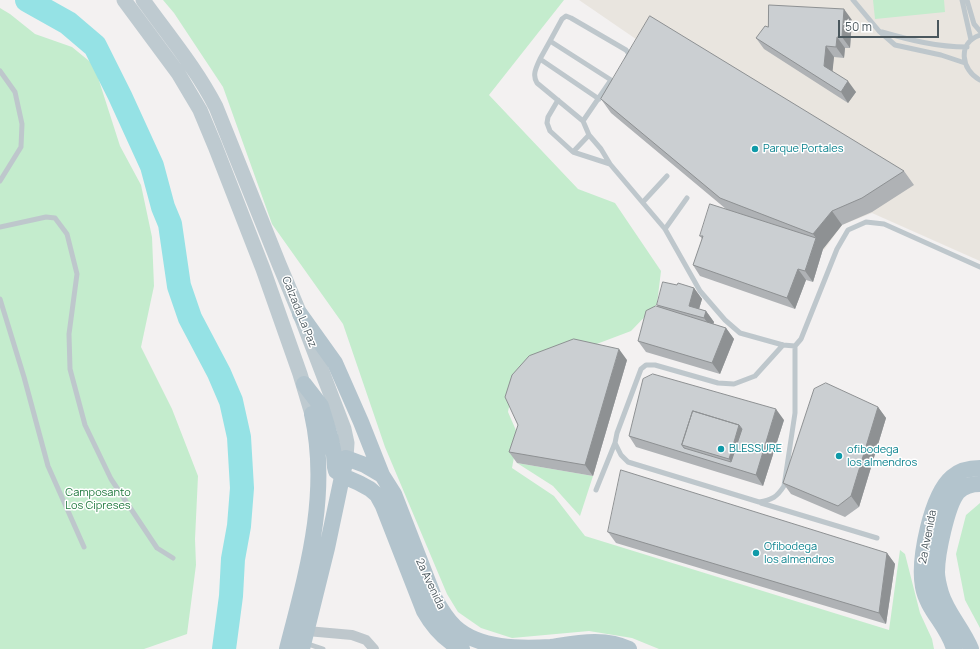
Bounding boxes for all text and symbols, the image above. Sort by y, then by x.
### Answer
scale bar [840,12,941,38]
text: 50 m [845,18,872,35]
place label: Parque Portales [763,142,844,156]
marker: Parque Portales [750,144,760,154]
street label: Calzada La Paz [279,275,319,349]
place label: BLESSURE [729,442,782,456]
place label: ofibodega los almendros [847,443,917,469]
marker: BLESSURE [716,444,726,454]
marker: ofibodega los almendros [834,451,844,461]
park label: Camposanto Los Cipreses [65,486,131,512]
street label: 2a Avenida [916,509,940,565]
place label: Ofibodega los almendros [764,540,834,566]
marker: Ofibodega los almendros [751,548,761,558]
street label: 2a Avenida [413,557,447,611]

